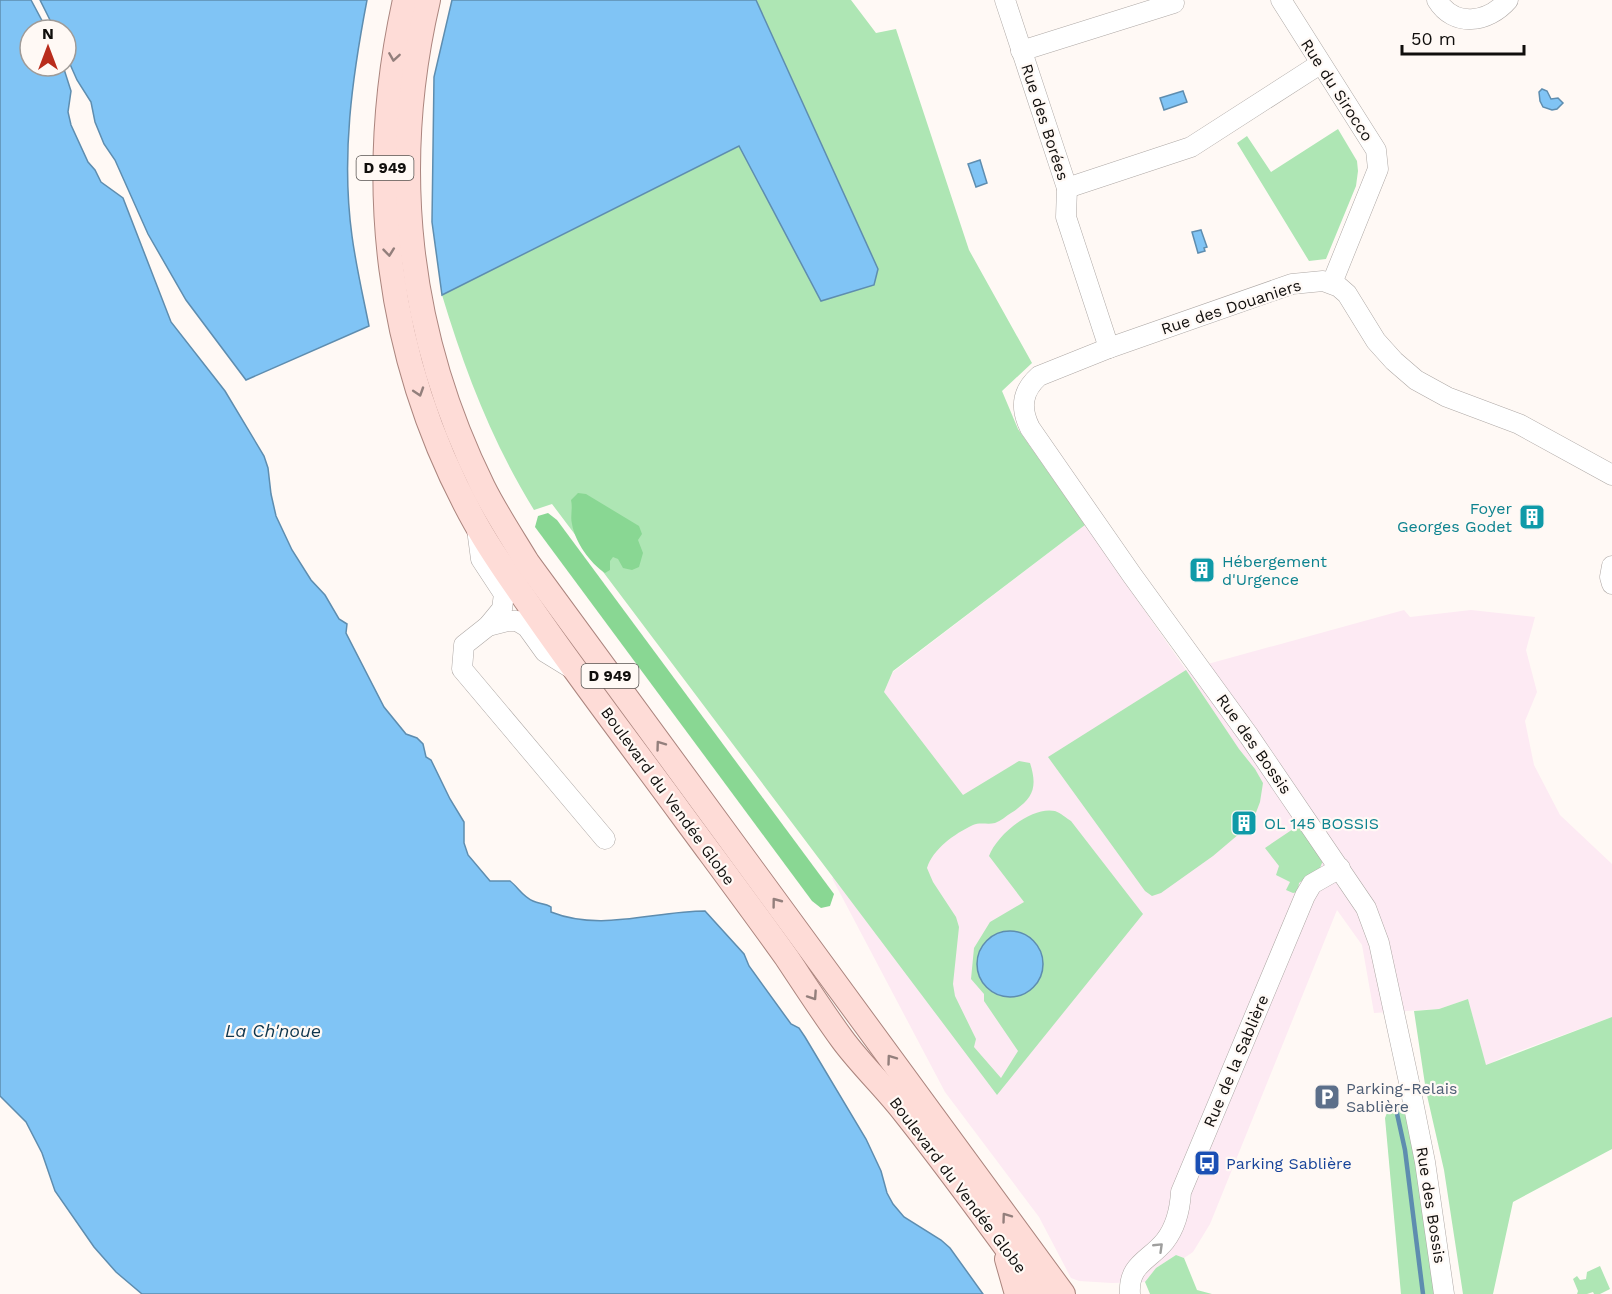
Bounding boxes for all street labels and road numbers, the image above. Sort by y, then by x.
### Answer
street label: Rue du Sirocco [1297,35,1377,145]
street label: Rue des Borées [1017,61,1073,183]
road number: D 949 [356,156,414,180]
street label: Rue des Douaniers [1159,275,1303,339]
road number: D 949 [582,664,638,688]
street label: Rue des Bossis [1212,690,1296,798]
street label: Boulevard du Vendée Globe [597,703,739,889]
street label: Rue de la Sablière [1200,992,1272,1130]
street label: Boulevard du Vendée Globe [886,1093,1030,1277]
street label: Rue des Bossis [1412,1145,1450,1265]

